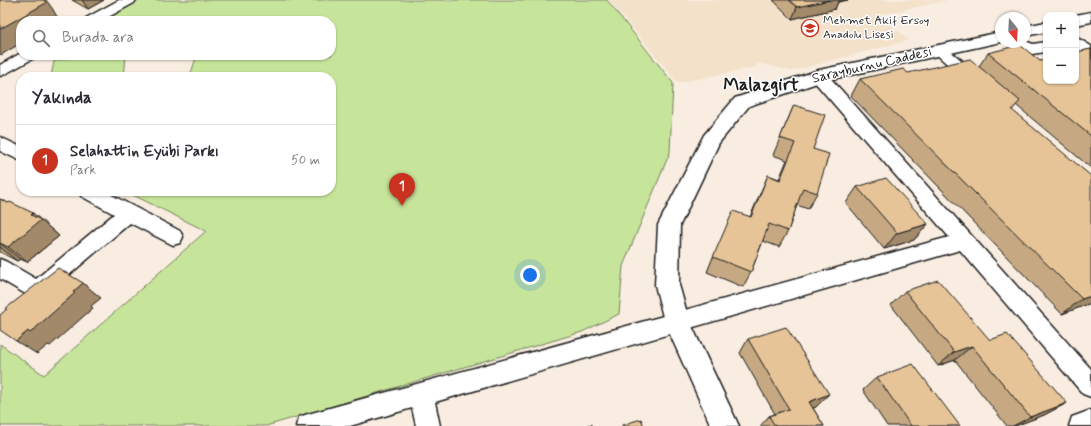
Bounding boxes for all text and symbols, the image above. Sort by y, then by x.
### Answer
north arrow [995,12,1031,48]
map controls [1043,12,1079,84]
button: + [1043,12,1079,48]
place label: Mehmet Akif Ersoy Anadolu Lisesi [823,13,929,43]
search box [16,16,336,60]
school or university icon: Mehmet Akif Ersoy Anadolu Lisesi [800,18,820,38]
icon: search [30,27,52,49]
text: Burada ara [62,28,134,48]
street label: Sarayburnu Caddesi [810,42,934,88]
button: − [1043,48,1079,84]
district label: Malazgirt [723,73,799,97]
text: Yakında [32,87,92,109]
text: Selahattin Eyübi Parkı [70,142,219,162]
text: 1 [42,152,48,169]
text: 50 m [291,152,320,169]
text: Park [70,162,96,179]
pin: 1 [389,173,415,206]
your location [520,265,540,285]

